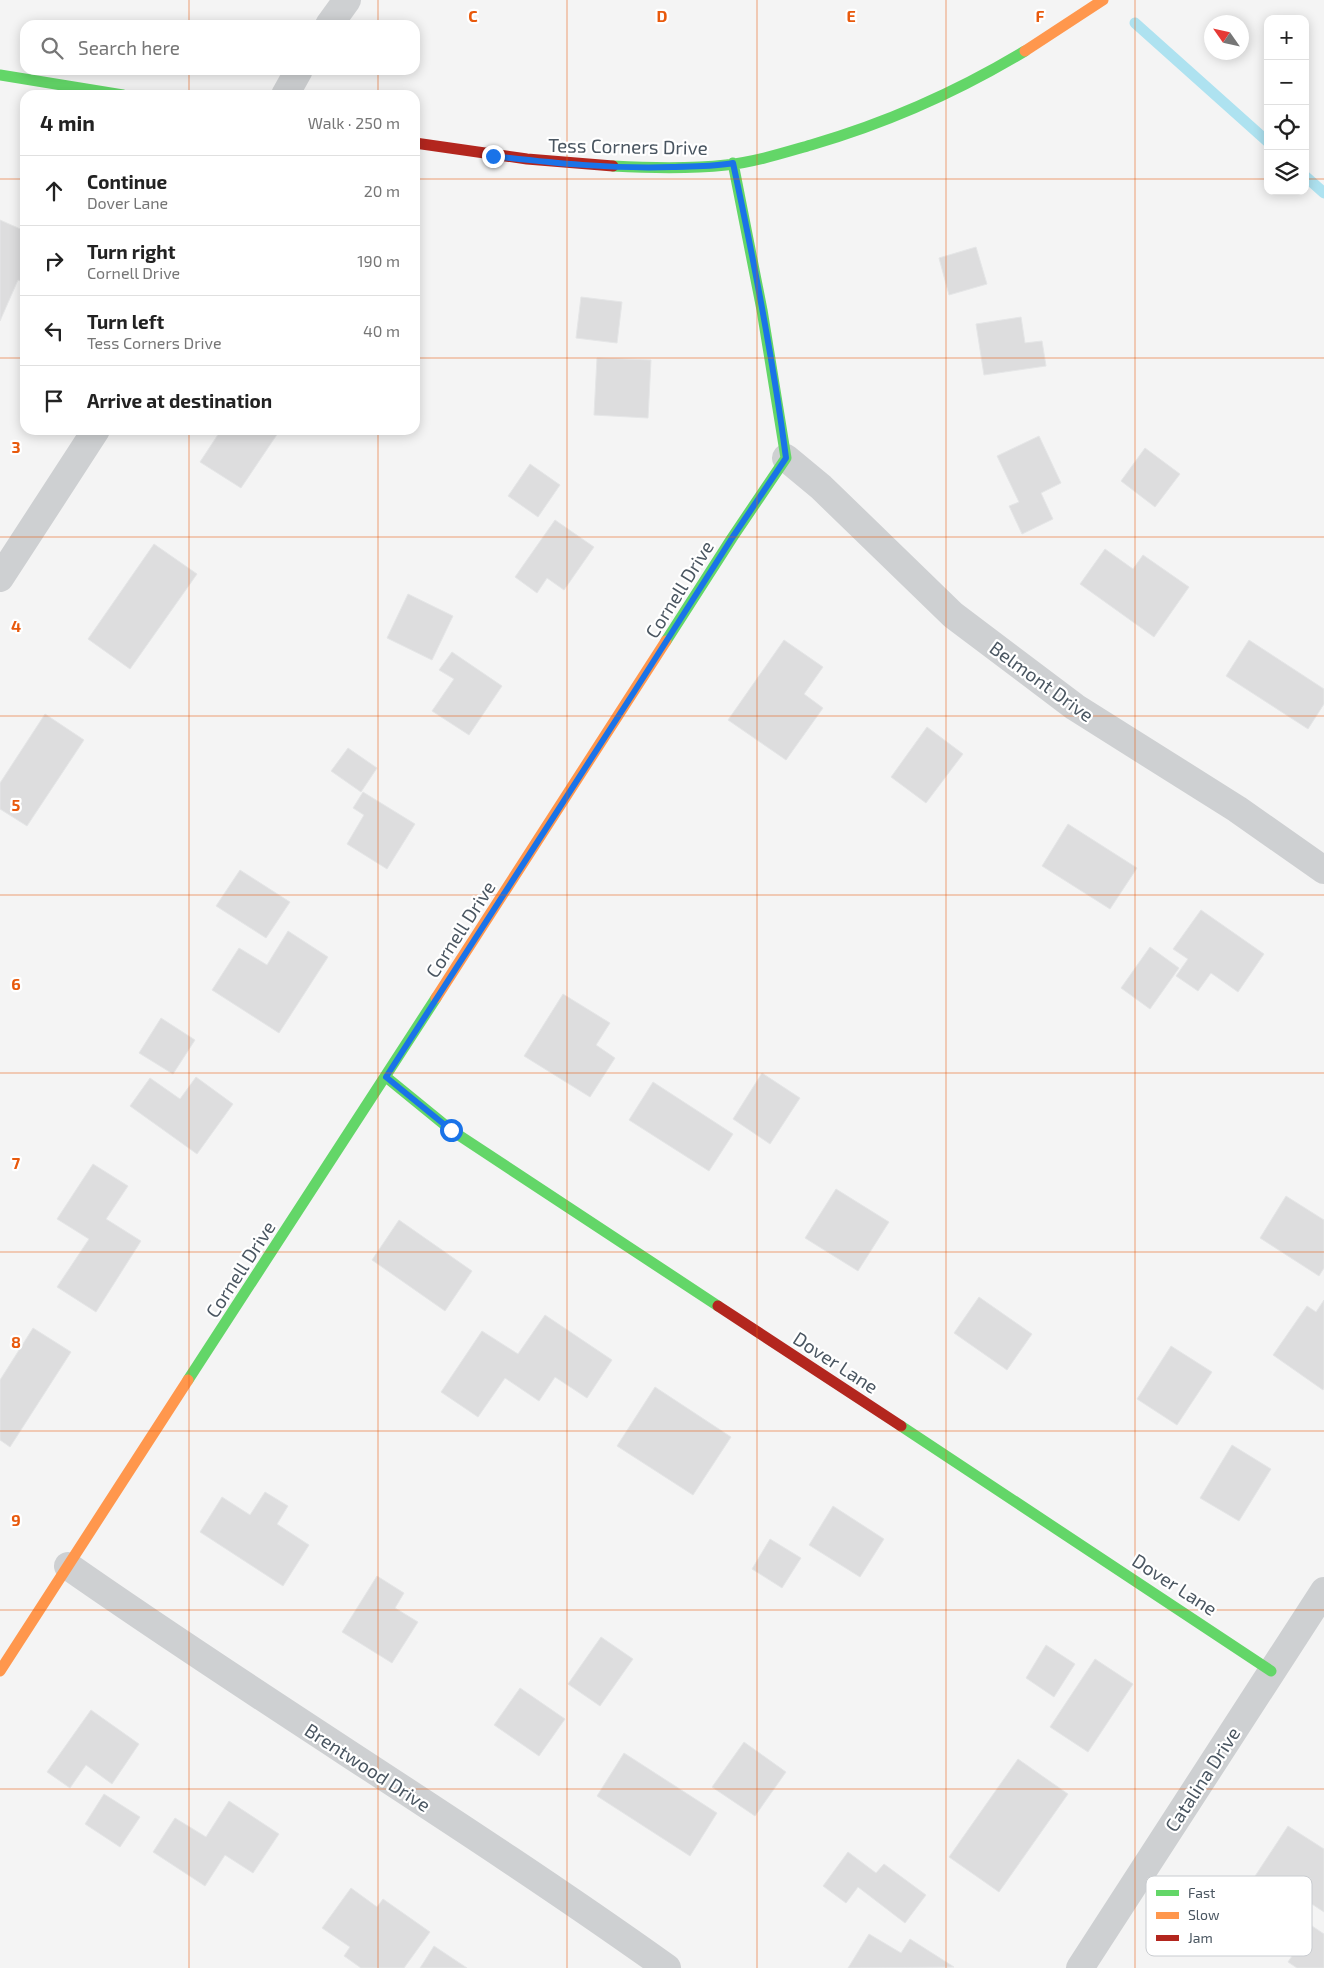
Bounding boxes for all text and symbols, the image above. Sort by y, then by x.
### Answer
text: C [468,6,478,25]
text: D [657,6,668,25]
text: E [846,6,856,25]
text: F [1036,6,1045,25]
north arrow [1204,15,1249,60]
map controls [1264,15,1309,195]
button: + [1264,15,1309,60]
search box [20,20,420,75]
icon: search [38,34,66,62]
text: Search here [78,36,180,59]
button: − [1264,60,1309,105]
button: locate [1264,105,1309,150]
text: 4 min [40,110,95,135]
text: Walk · 250 m [308,113,400,132]
street label: Tess Corners Drive [548,133,708,159]
route end [482,145,505,168]
button: layers [1264,150,1309,195]
text: Continue [87,170,167,193]
icon: ahead [40,177,68,205]
text: 20 m [364,181,400,200]
text: Dover Lane [87,193,168,212]
text: Turn right [87,240,175,263]
icon: right [40,247,68,275]
text: 190 m [357,251,400,270]
text: Cornell Drive [87,263,180,282]
text: Turn left [87,310,164,333]
icon: left [40,317,68,345]
text: 40 m [363,321,400,340]
text: Tess Corners Drive [87,333,222,352]
icon: arrive [40,387,68,415]
text: Arrive at destination [87,389,272,412]
text: 3 [11,437,21,456]
street label: Cornell Drive [640,536,718,642]
text: 4 [11,616,21,635]
street label: Belmont Drive [986,636,1098,726]
text: 5 [12,795,21,814]
street label: Cornell Drive [420,876,500,982]
text: 6 [11,974,21,993]
route start [440,1119,463,1142]
text: 7 [12,1153,21,1172]
street label: Cornell Drive [200,1216,280,1322]
street label: Dover Lane [789,1326,883,1398]
text: 8 [11,1332,21,1351]
text: 9 [11,1510,21,1529]
street label: Dover Lane [1128,1548,1222,1620]
street label: Brentwood Drive [301,1718,435,1816]
street label: Catalina Drive [1160,1722,1244,1836]
legend [1146,1876,1312,1956]
text: Fast [1188,1884,1215,1901]
text: Slow [1188,1906,1220,1923]
text: Jam [1188,1929,1213,1946]

